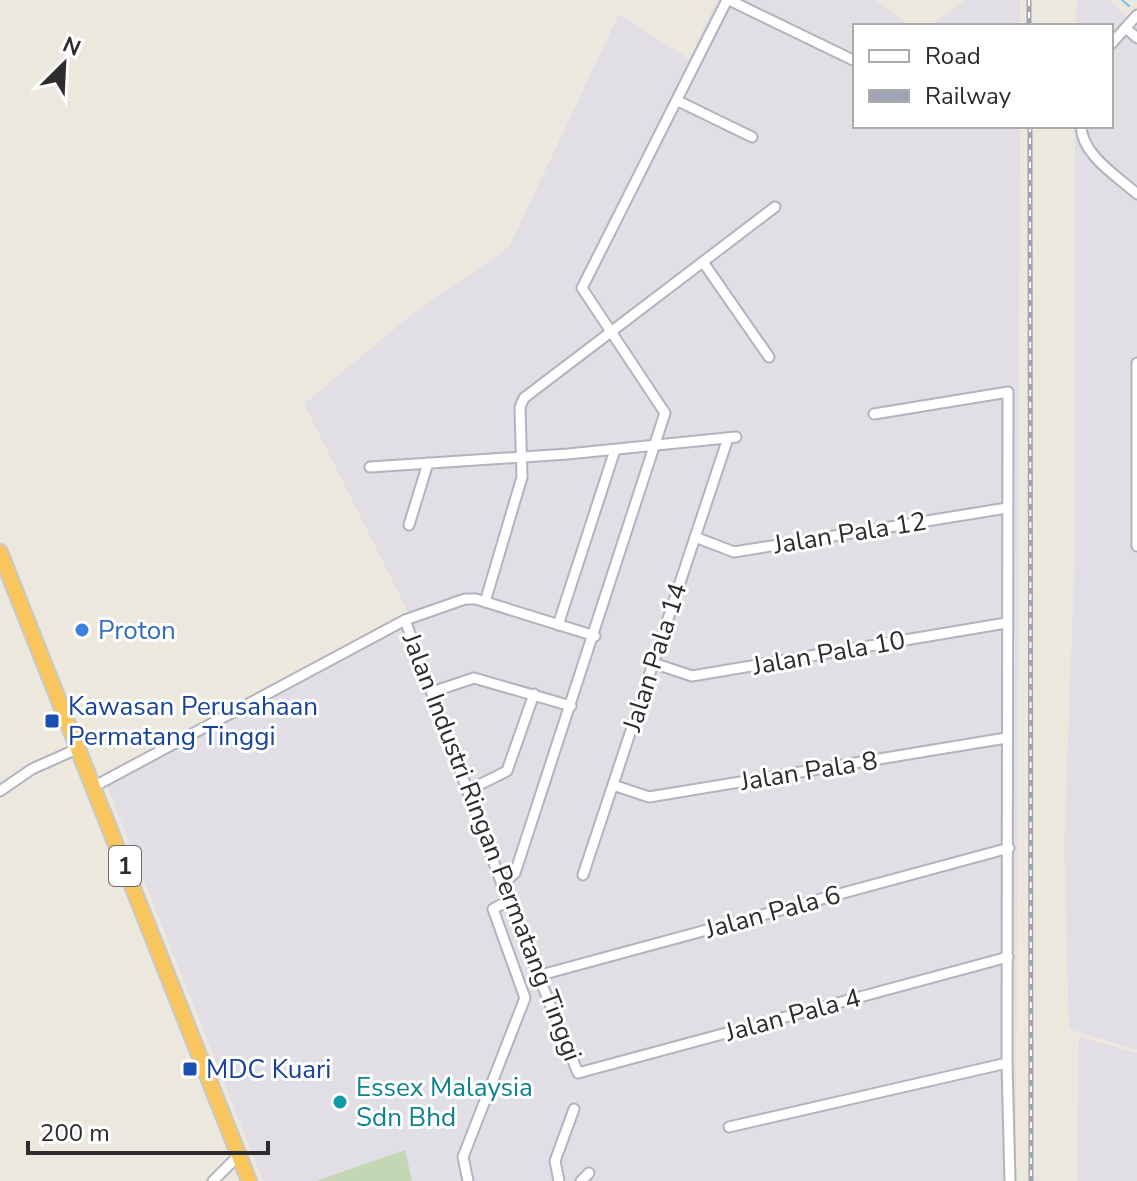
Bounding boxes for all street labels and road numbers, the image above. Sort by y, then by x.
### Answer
street label: Jalan Pala 12 [770,504,929,562]
street label: Jalan Pala 14 [614,578,695,737]
street label: Jalan Pala 10 [749,622,908,684]
street label: Jalan Industri Ringan Permatang Tinggi [394,627,590,1066]
street label: Jalan Pala 8 [737,743,880,799]
road number: 1 [109,846,141,886]
street label: Jalan Pala 6 [701,877,844,947]
street label: Jalan Pala 4 [721,980,864,1050]

